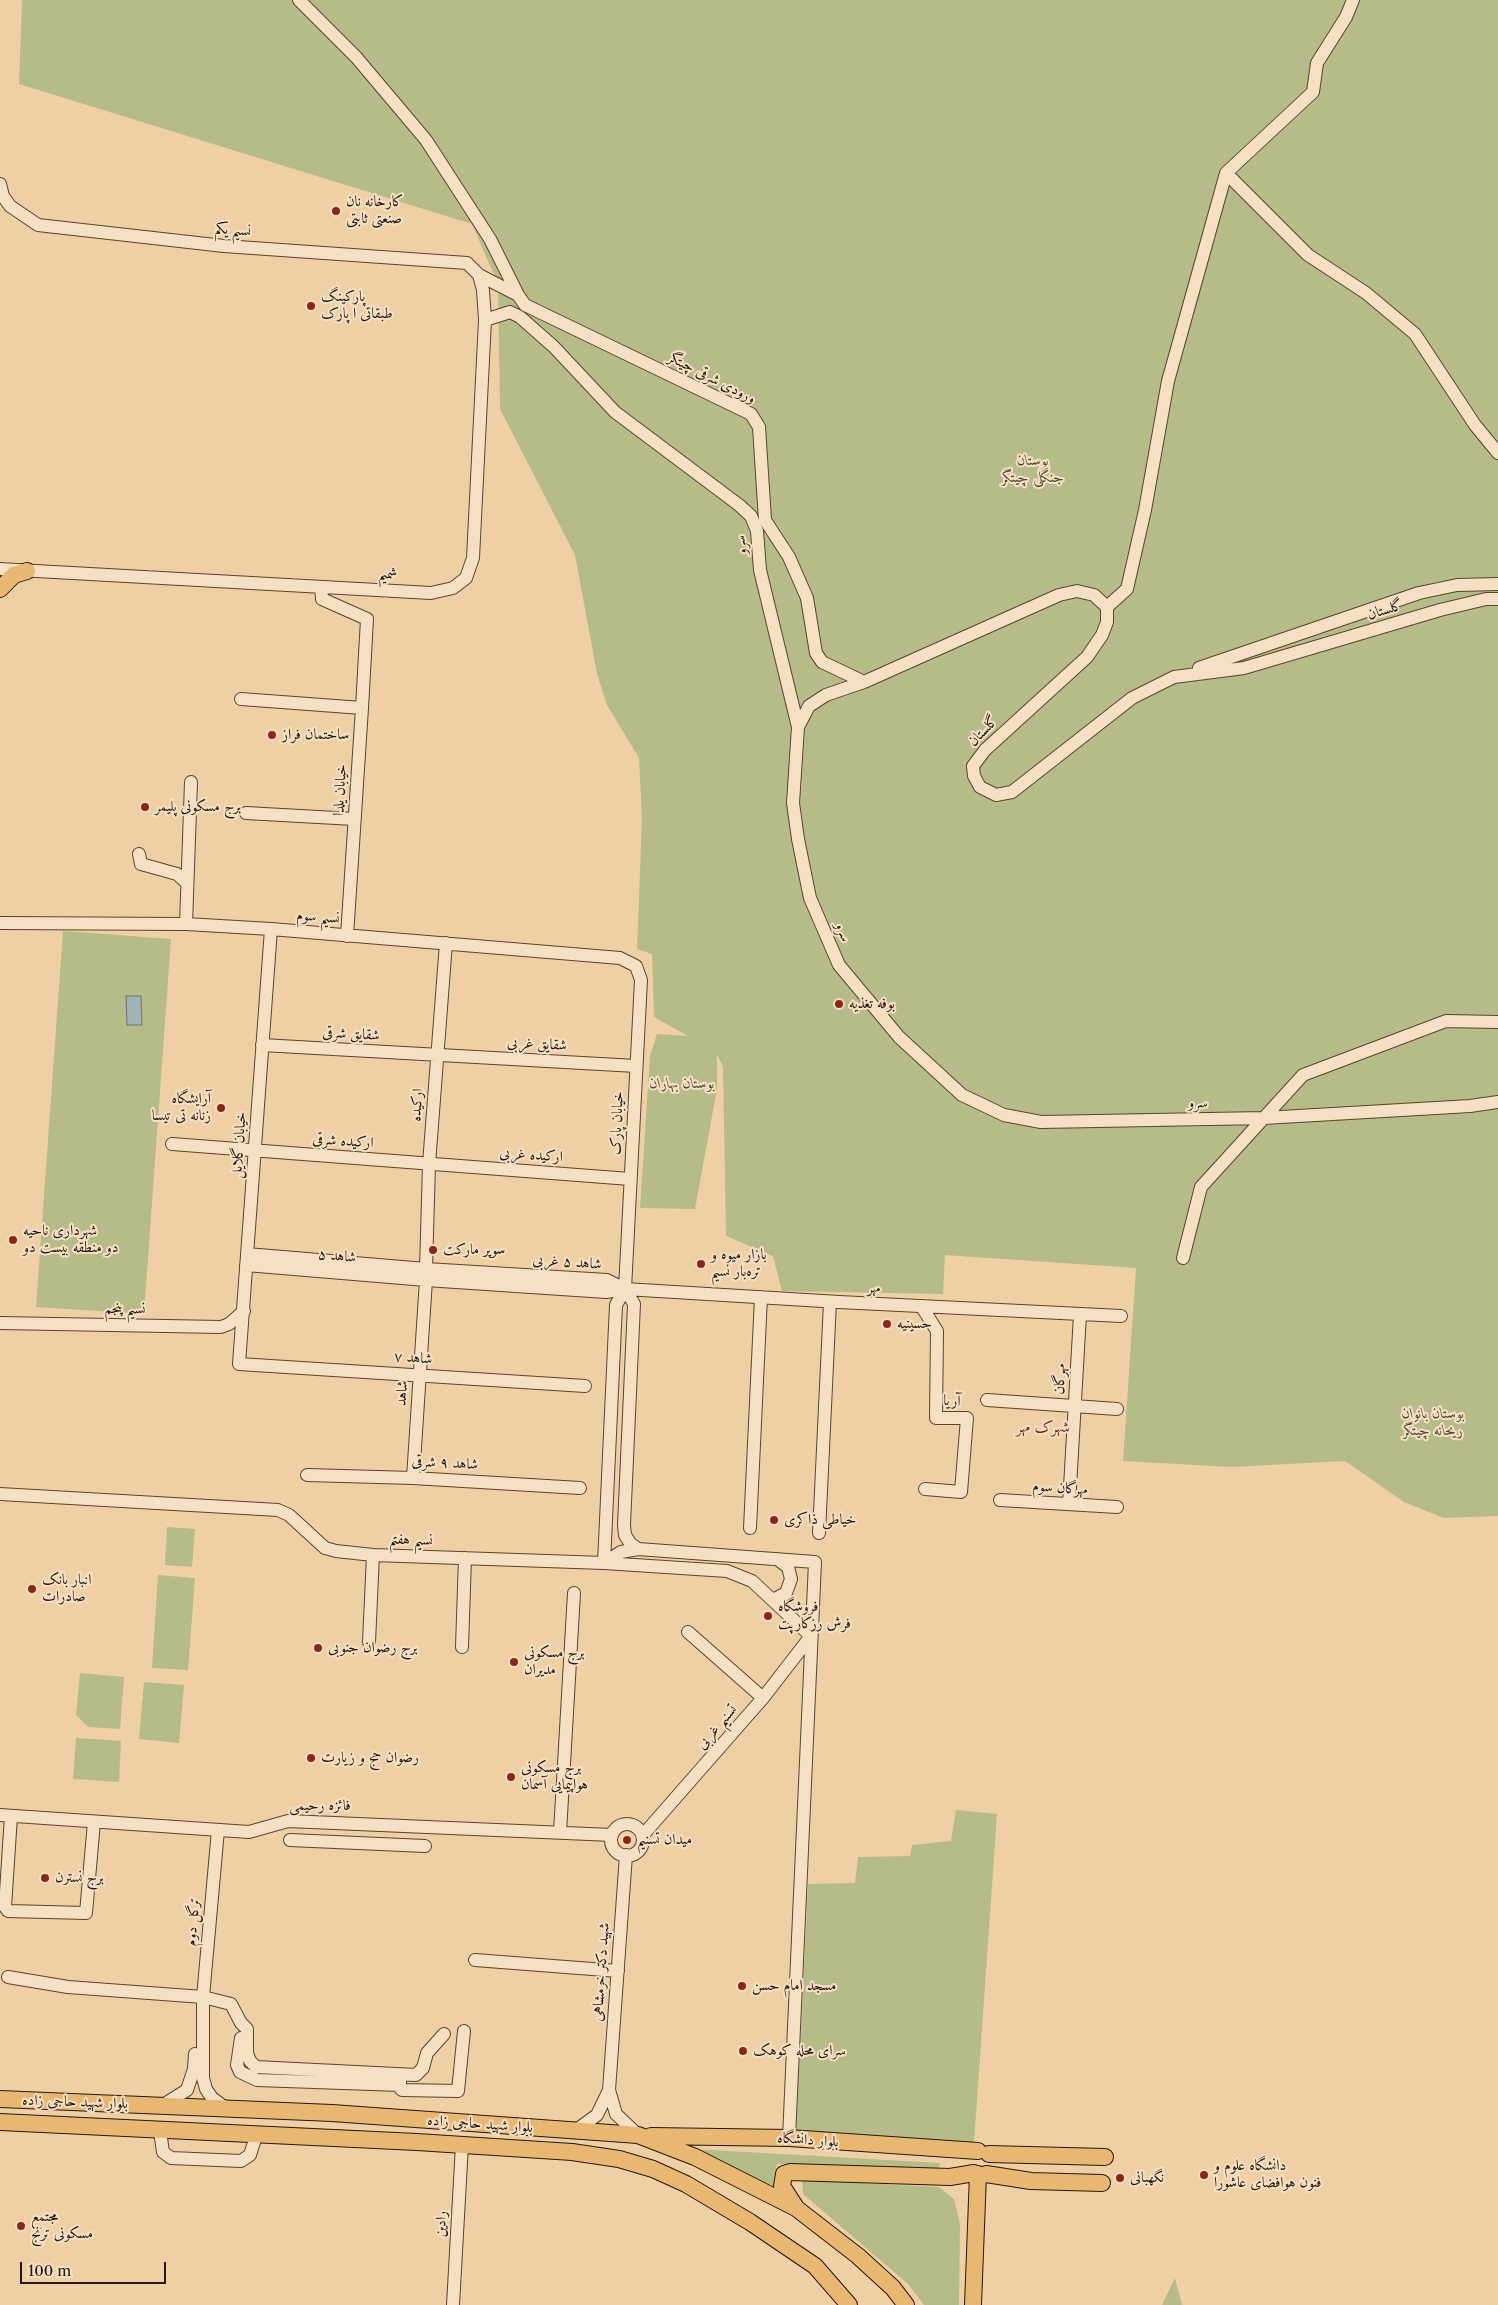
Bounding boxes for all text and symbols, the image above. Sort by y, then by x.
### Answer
place label: کارخانه نان صنعتی ثابتی [346,193,404,228]
marker: کارخانه نان صنعتی ثابتی [330,205,342,217]
street label: نسیم یکم [214,219,252,241]
place label: پارکینگ طبقاتی ا پارک [321,288,393,323]
marker: پارکینگ طبقاتی ا پارک [305,300,317,312]
street label: ورودی شرقی چیتگر [665,348,759,408]
park label: بوستان جنگلی چیتگر [1002,452,1064,487]
street label: سرو [731,534,751,556]
street label: شمیم [378,565,398,583]
street label: گلستان [1365,596,1405,624]
street label: گلستان [964,712,1002,750]
place label: ساختمان فراز [282,726,349,744]
marker: ساختمان فراز [266,729,278,741]
street label: خیابان یلدا [329,763,351,817]
place label: برج مسکونی پلیمر [155,798,241,816]
marker: برج مسکونی پلیمر [139,801,151,813]
street label: نسیم سوم [296,906,340,928]
street label: سرو [831,920,855,944]
place label: بوفه تغذیه [849,995,895,1013]
marker: بوفه تغذیه [833,998,845,1010]
street label: شقایق شرقی [322,1024,380,1044]
street label: شقایق غربی [506,1033,568,1055]
park label: بوستان بهاران [649,1075,715,1093]
street label: ارکیده [407,1088,427,1122]
place label: آرایشگاه زنانه تی تیسا [152,1090,211,1125]
street label: خیابان پارک [606,1091,628,1155]
street label: سرو [1188,1094,1208,1112]
marker: آرایشگاه زنانه تی تیسا [215,1102,227,1114]
street label: خیابان گلایل [228,1111,250,1179]
street label: ارکیده شرقی [312,1130,374,1152]
street label: ارکیده غربی [499,1144,563,1166]
place label: شهرداری ناحیه دو منطقه بیست دو [23,1222,119,1257]
marker: شهرداری ناحیه دو منطقه بیست دو [7,1234,19,1246]
place label: سوپر مارکت [443,1241,505,1259]
marker: سوپر مارکت [427,1244,439,1256]
street label: شاهد ۵ [317,1245,357,1267]
place label: بازار میوه و تره‌بار نسیم [711,1246,767,1281]
street label: شاهد ۵ غربی [532,1251,602,1273]
marker: بازار میوه و تره‌بار نسیم [695,1258,707,1270]
street label: مهر [867,1279,881,1297]
street label: نسیم پنجم [104,1300,146,1318]
place label: حسینیه [897,1315,932,1333]
marker: حسینیه [881,1318,893,1330]
street label: شاهد ۷ [393,1348,433,1368]
street label: مهرگان [1050,1363,1070,1395]
street label: شاهد [392,1380,412,1406]
street label: آریا [943,1391,961,1411]
park label: بوستان بانوان ریحانه چیتگر [1402,1405,1464,1440]
district label: شهرک مهر [1016,1417,1070,1437]
street label: شاهد ۹ شرقی [411,1452,479,1474]
street label: مهرگان سوم [1032,1477,1088,1499]
place label: خیاطی ذاکری [784,1511,856,1529]
marker: خیاطی ذاکری [768,1514,780,1526]
street label: نسیم هفتم [389,1530,433,1550]
place label: انبار بانک صادرات [42,1571,91,1606]
marker: انبار بانک صادرات [26,1583,38,1595]
place label: فروشگاه فرش رزکارپت [778,1598,851,1633]
marker: فروشگاه فرش رزکارپت [762,1610,774,1622]
place label: برج رضوان جنوبی [328,1639,417,1657]
marker: برج رضوان جنوبی [312,1642,324,1654]
place label: برج مسکونی مدیران [524,1644,584,1679]
marker: برج مسکونی مدیران [508,1656,520,1668]
street label: تسنیم غربی [693,1701,741,1753]
place label: رضوان حج و زیارت [321,1749,419,1767]
marker: رضوان حج و زیارت [305,1752,317,1764]
place label: برج مسکونی هواپیمایی آسمان [521,1759,588,1794]
marker: برج مسکونی هواپیمایی آسمان [505,1771,517,1783]
street label: فائزه رحیمی [289,1797,351,1815]
place label: میدان تسنیم [637,1831,692,1849]
marker: میدان تسنیم [621,1834,633,1846]
place label: برج نسترن [55,1869,104,1887]
marker: برج نسترن [39,1872,51,1884]
street label: ترگل دوم [182,1897,204,1947]
street label: شهید دکتر خرمشاهی [589,1922,613,2022]
place label: مسجد امام حسن [752,1977,836,1995]
marker: مسجد امام حسن [736,1980,748,1992]
place label: سرای محله کوهک [753,2042,846,2060]
marker: سرای محله کوهک [737,2045,749,2057]
street label: بلوار شهید حاجی زاده [22,2091,128,2113]
street label: بلوار شهید حاجی زاده [427,2111,533,2137]
street label: بلوار دانشگاه [777,2129,839,2151]
place label: دانشگاه علوم و فنون هوافضای عاشورا [1214,2157,1321,2192]
place label: نگهبانی [1130,2169,1164,2187]
marker: دانشگاه علوم و فنون هوافضای عاشورا [1198,2169,1210,2181]
marker: نگهبانی [1114,2172,1126,2184]
place label: مجتمع مسکونی ترنج [31,2208,93,2243]
street label: رادین [431,2210,451,2238]
marker: مجتمع مسکونی ترنج [15,2220,27,2232]
scale bar [22,2252,169,2284]
text: 100 m [28,2261,71,2280]

